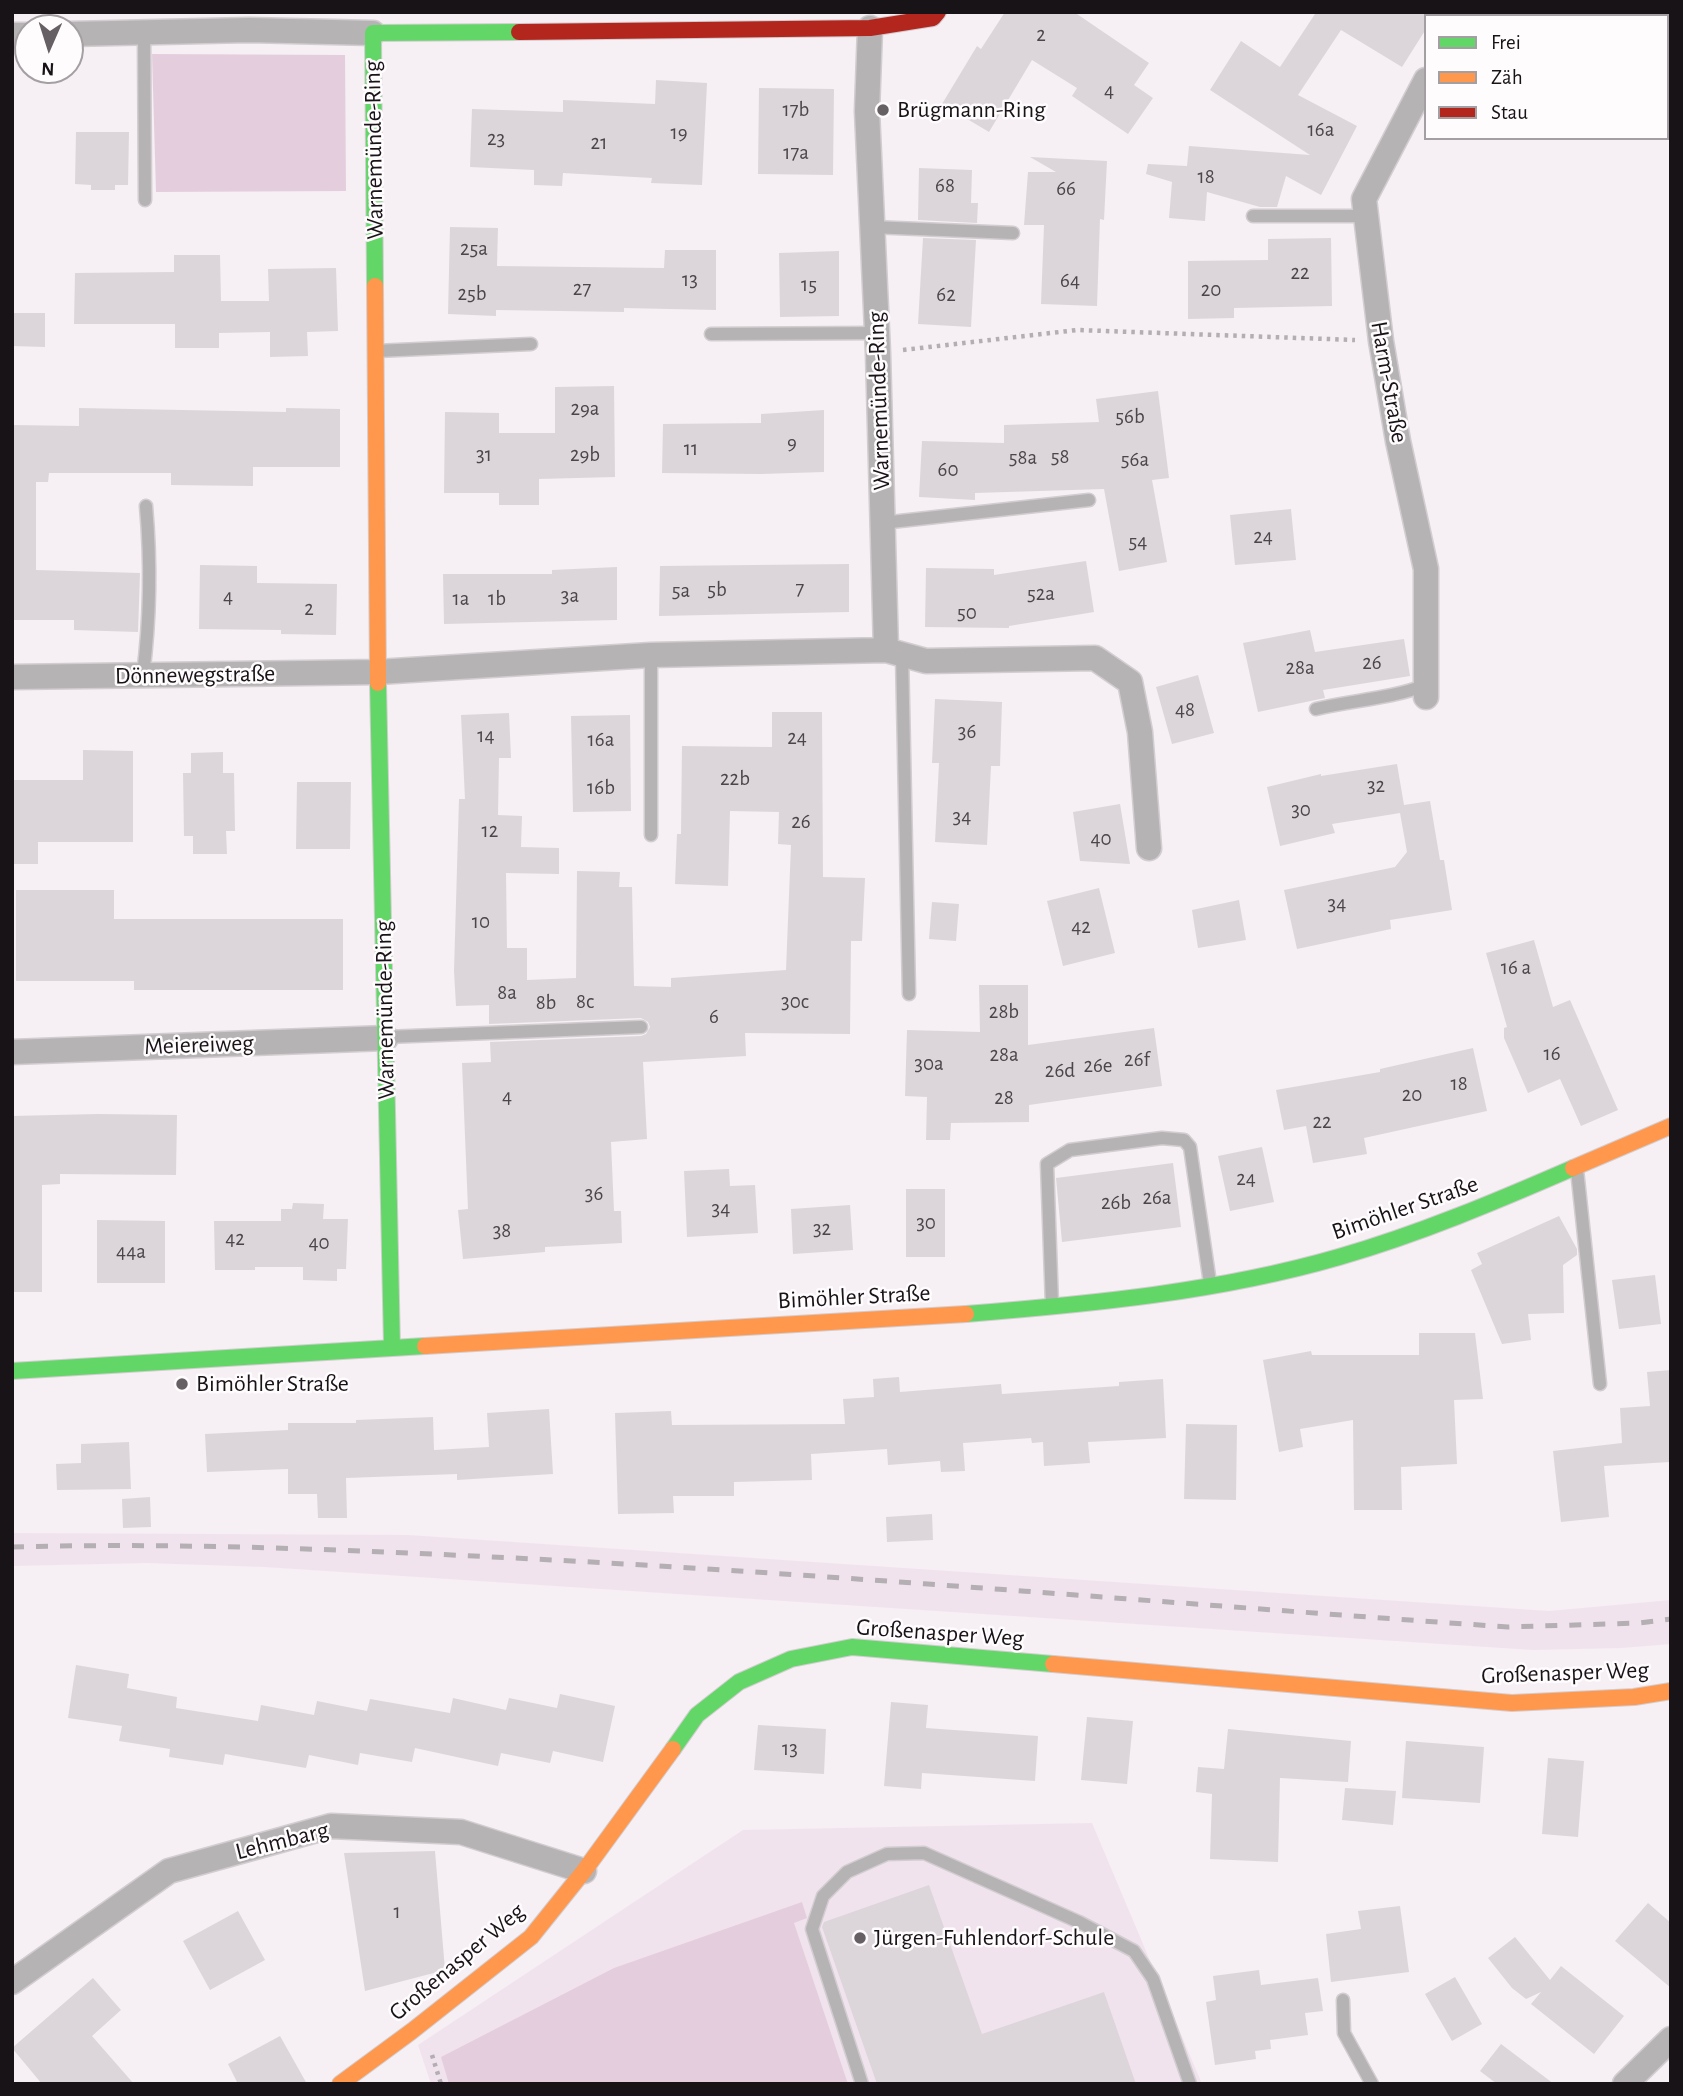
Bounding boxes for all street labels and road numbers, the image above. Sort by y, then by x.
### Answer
street label: Warnemünde-Ring [358,60,390,240]
street label: Warnemünde-Ring [861,311,897,491]
street label: Harm-Straße [1364,319,1414,445]
street label: Dönnewegstraße [115,659,275,691]
street label: Warnemünde-Ring [369,920,401,1100]
street label: Meiereiweg [144,1029,254,1061]
street label: Bimöhler Straße [1328,1170,1482,1246]
street label: Bimöhler Straße [777,1279,931,1315]
street label: Großenasper Weg [855,1613,1025,1653]
street label: Großenasper Weg [1481,1656,1649,1690]
street label: Lehmbarg [233,1816,331,1866]
street label: Großenasper Weg [383,1897,531,2027]

